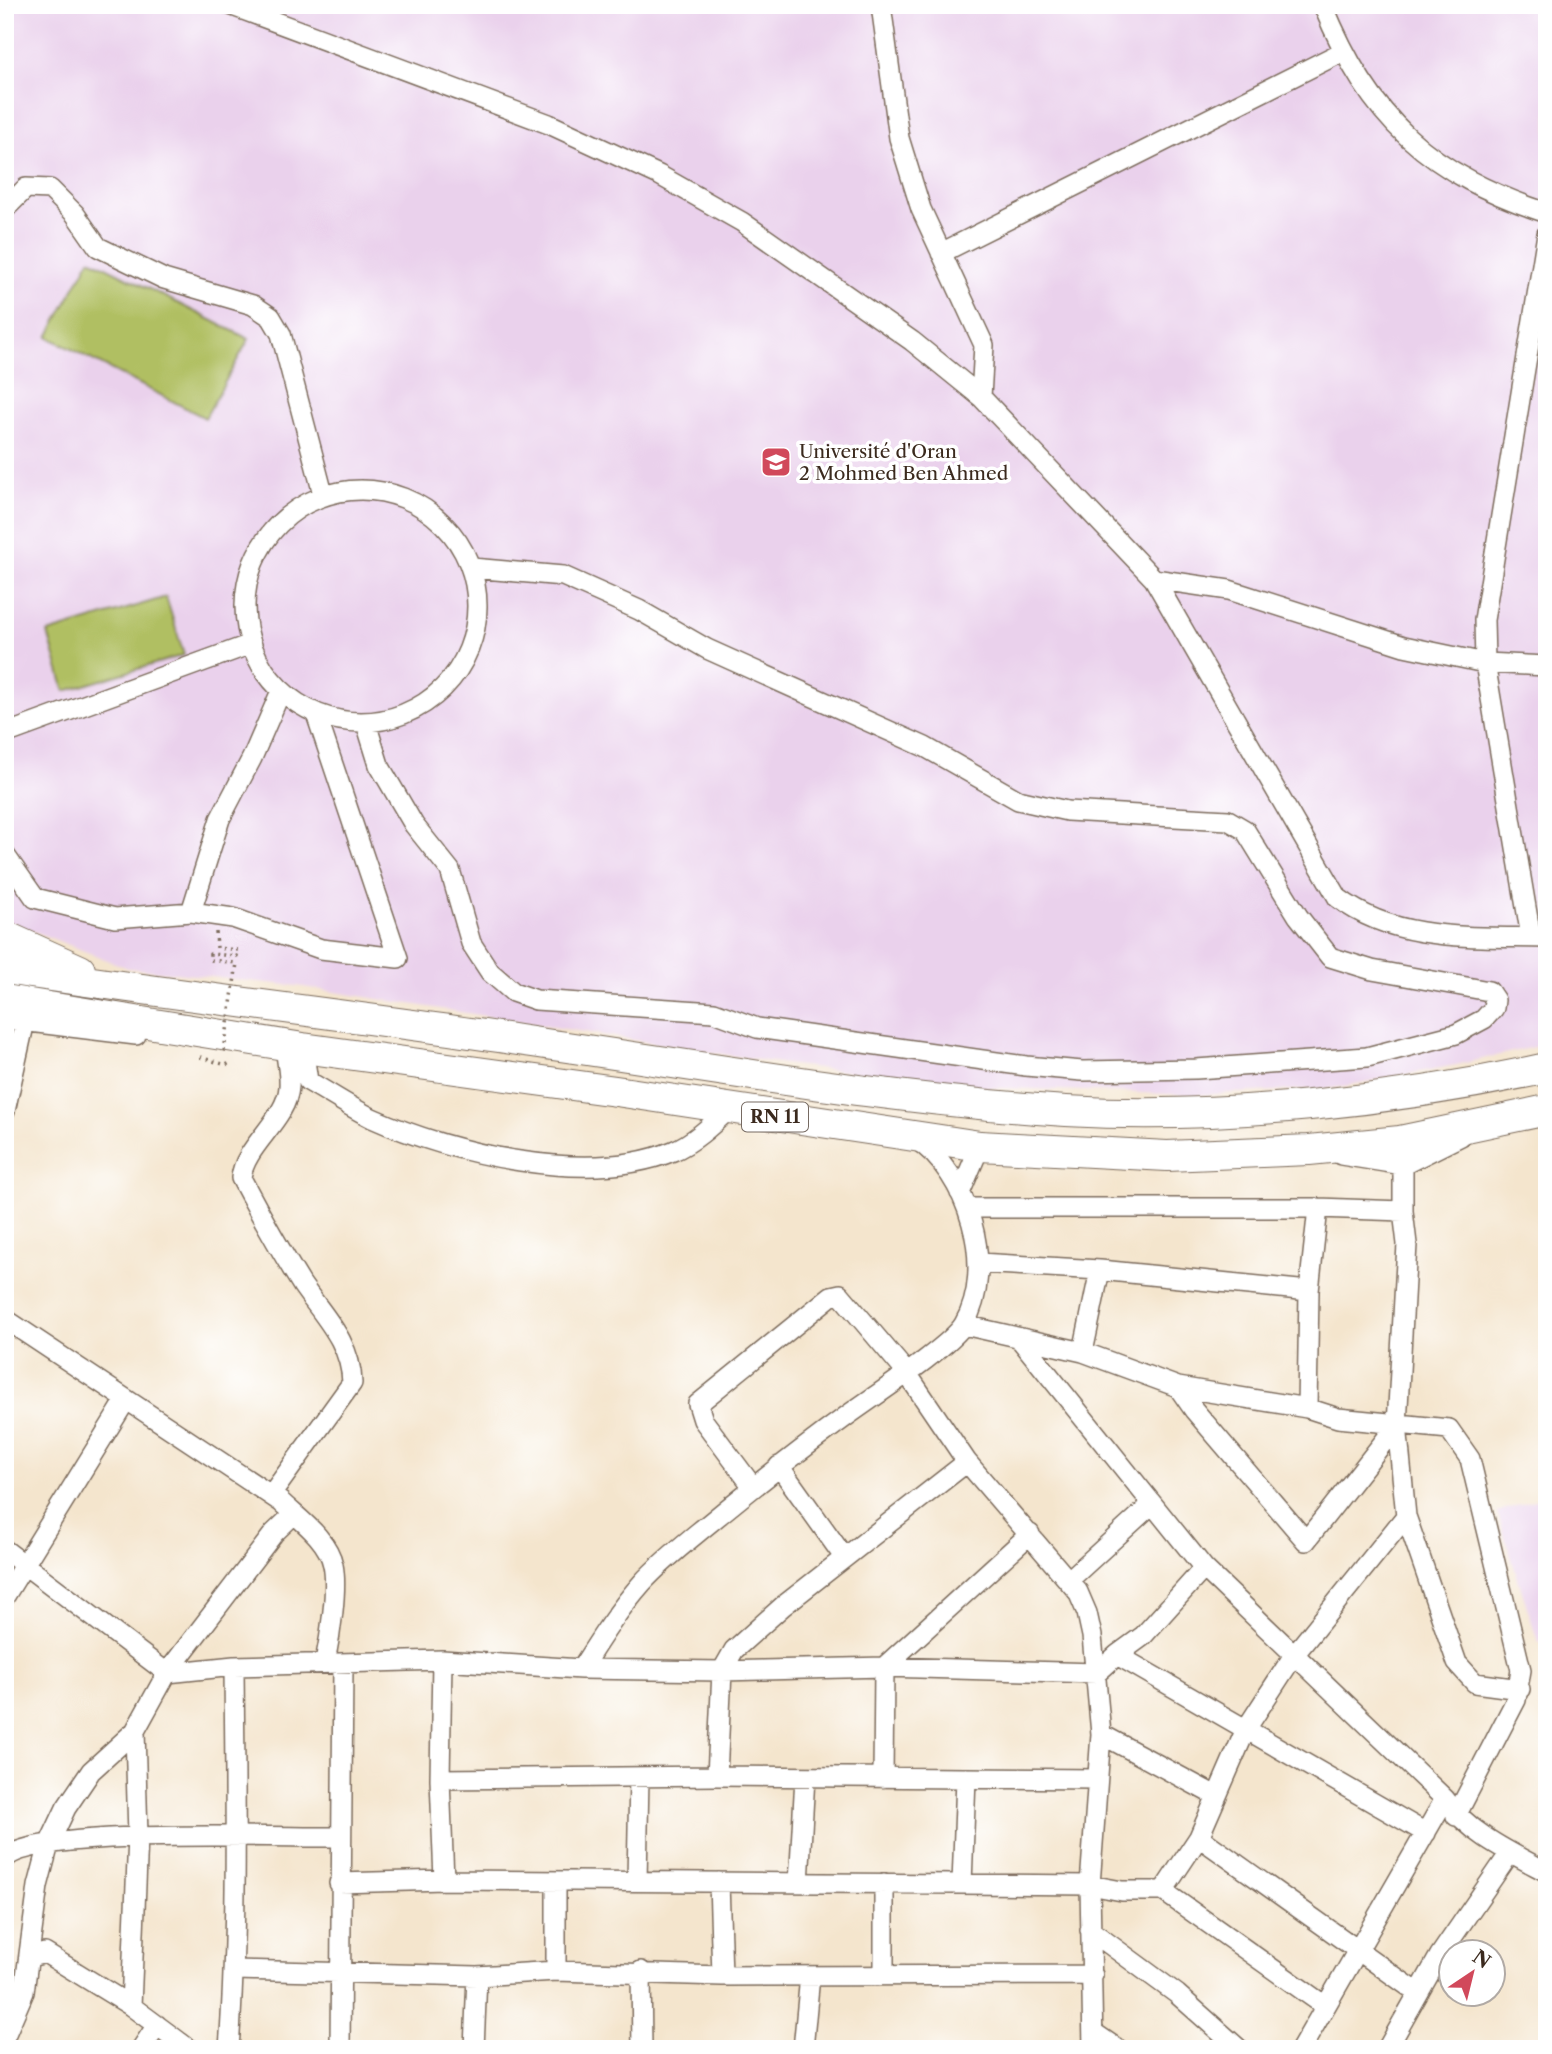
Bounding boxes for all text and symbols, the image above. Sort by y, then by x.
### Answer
place label: Université d'Oran 2 Mohmed Ben Ahmed [799,440,1009,485]
school or university icon: Université d'Oran 2 Mohmed Ben Ahmed [759,445,793,479]
road number: RN 11 [742,1102,808,1132]
north arrow [1436,1938,1506,2008]
text: N [1468,1945,1495,1974]

